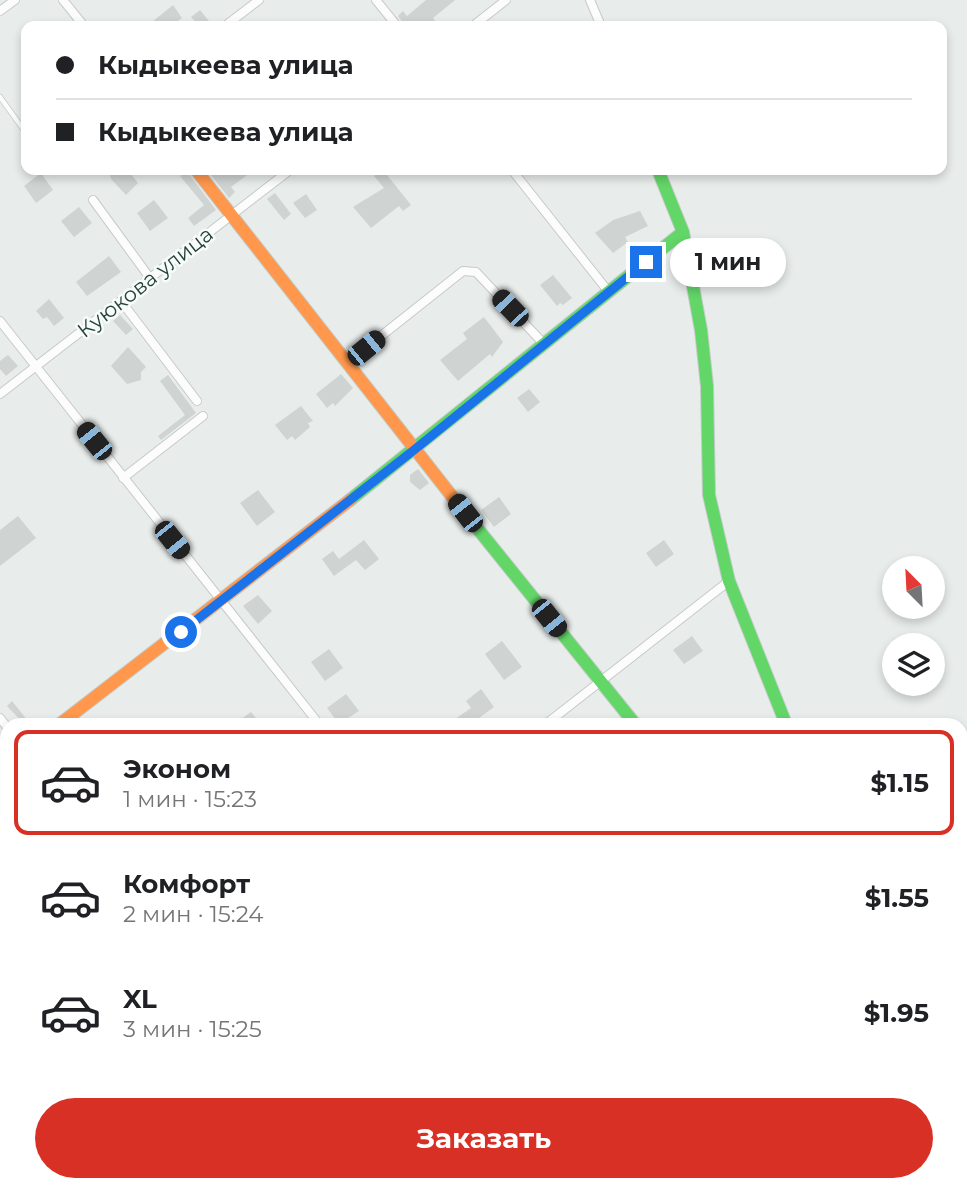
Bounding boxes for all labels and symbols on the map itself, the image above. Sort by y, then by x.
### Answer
street label: Куюкова улица [72,221,218,343]
callout: 1 мин [670,238,786,286]
route end [630,246,662,278]
car [488,286,533,330]
car [344,327,389,369]
car [73,418,116,464]
car [444,490,487,536]
car [151,517,194,563]
north arrow [882,556,945,620]
car [528,595,571,641]
route start [165,616,197,648]

